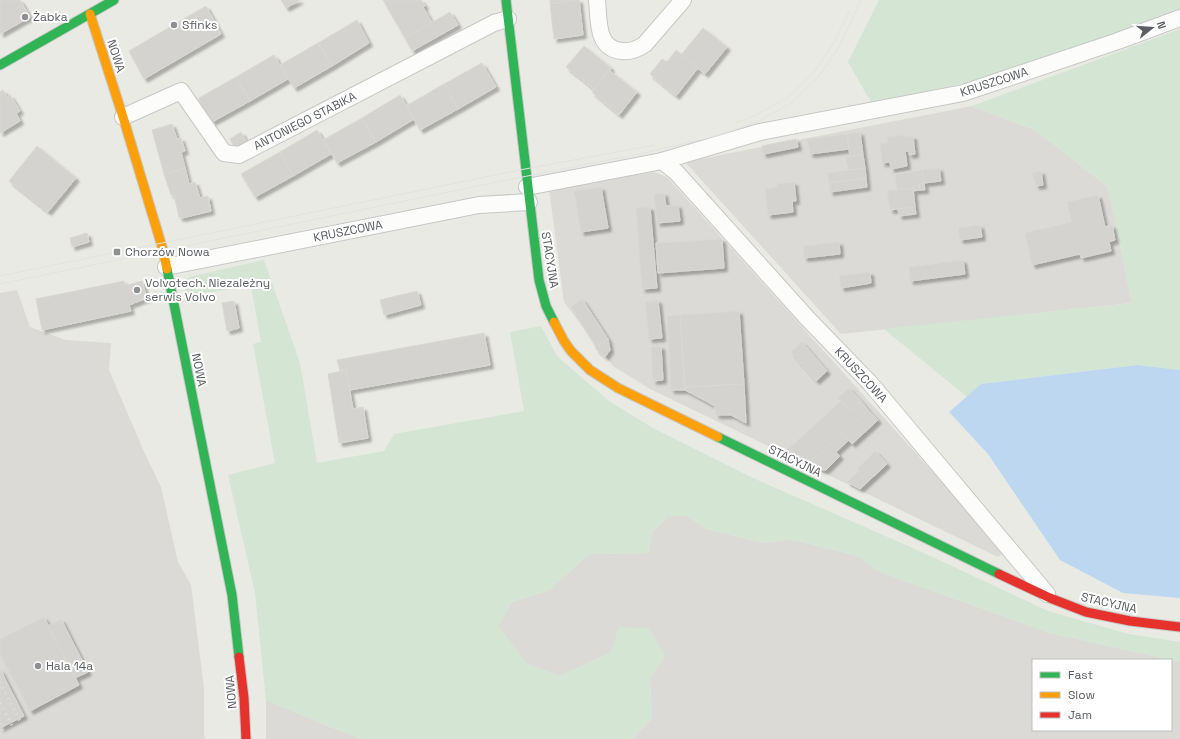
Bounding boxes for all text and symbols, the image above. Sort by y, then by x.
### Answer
north arrow [1132,8,1172,48]
place label: Żabka [33,9,68,25]
marker: Żabka [20,12,30,22]
place label: Sfinks [182,17,217,33]
marker: Sfinks [169,20,179,30]
text: N [1154,20,1169,31]
street label: NOWA [103,38,129,75]
street label: KRUSZCOWA [958,63,1030,100]
street label: ANTONIEGO STABIKA [251,88,360,154]
street label: KRUSZCOWA [312,216,384,246]
street label: STACYJNA [538,231,562,290]
place label: Chorzów Nowa [125,244,210,260]
marker: Chorzów Nowa [112,247,122,257]
place label: Volvotech. Niezależny serwis Volvo [145,275,270,305]
marker: Volvotech. Niezależny serwis Volvo [132,285,142,295]
street label: KRUSZCOWA [831,344,891,406]
street label: NOWA [188,352,210,388]
street label: STACYJNA [766,441,825,481]
street label: STACYJNA [1079,589,1139,617]
place label: Hala 14a [46,658,93,674]
legend [1032,659,1172,731]
marker: Hala 14a [33,661,43,671]
text: Fast [1068,667,1093,683]
street label: NOWA [222,674,240,709]
text: Slow [1068,687,1095,703]
text: Jam [1068,707,1092,723]

